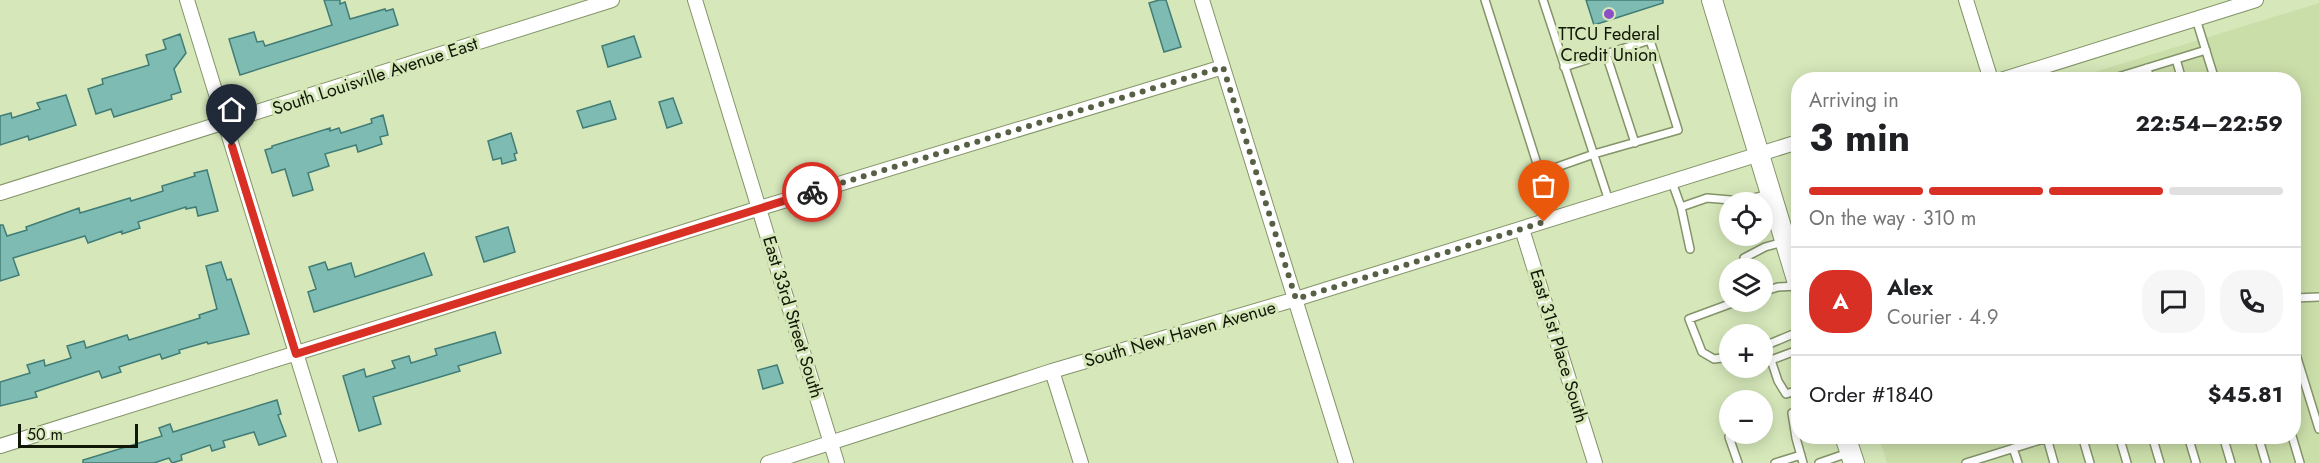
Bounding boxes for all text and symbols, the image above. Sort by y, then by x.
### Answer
marker: TTCU Federal Credit Union [1602,7,1616,21]
place label: TTCU Federal Credit Union [1558,21,1660,68]
street label: South Louisville Avenue East [269,30,482,122]
pin [206,84,257,146]
text: Arriving in [1809,86,1899,115]
icon: home [215,93,248,126]
text: 22:54–22:59 [2135,107,2283,139]
text: 3 min [1809,109,1910,166]
pin [1518,160,1569,222]
courier [782,162,842,222]
icon: bag [1527,169,1560,202]
icon: bike [796,176,829,209]
map controls [1719,192,1773,444]
button: locate [1719,192,1773,246]
text: On the way · 310 m [1809,204,1976,233]
street label: East 33rd Street South [756,233,830,401]
button: layers [1719,258,1773,312]
street label: East 31st Place South [1523,266,1595,426]
button: chat [2142,270,2205,333]
button: phone [2220,270,2283,333]
text: Alex [1887,271,1933,303]
text: A [1832,285,1849,317]
street label: South New Haven Avenue [1081,294,1279,374]
text: Courier · 4.9 [1887,303,1999,332]
button: + [1719,324,1773,378]
text: Order #1840 [1809,378,1933,410]
text: $45.81 [2208,378,2283,410]
button: − [1719,390,1773,444]
scale bar [18,421,138,448]
text: 50 m [27,423,63,446]

